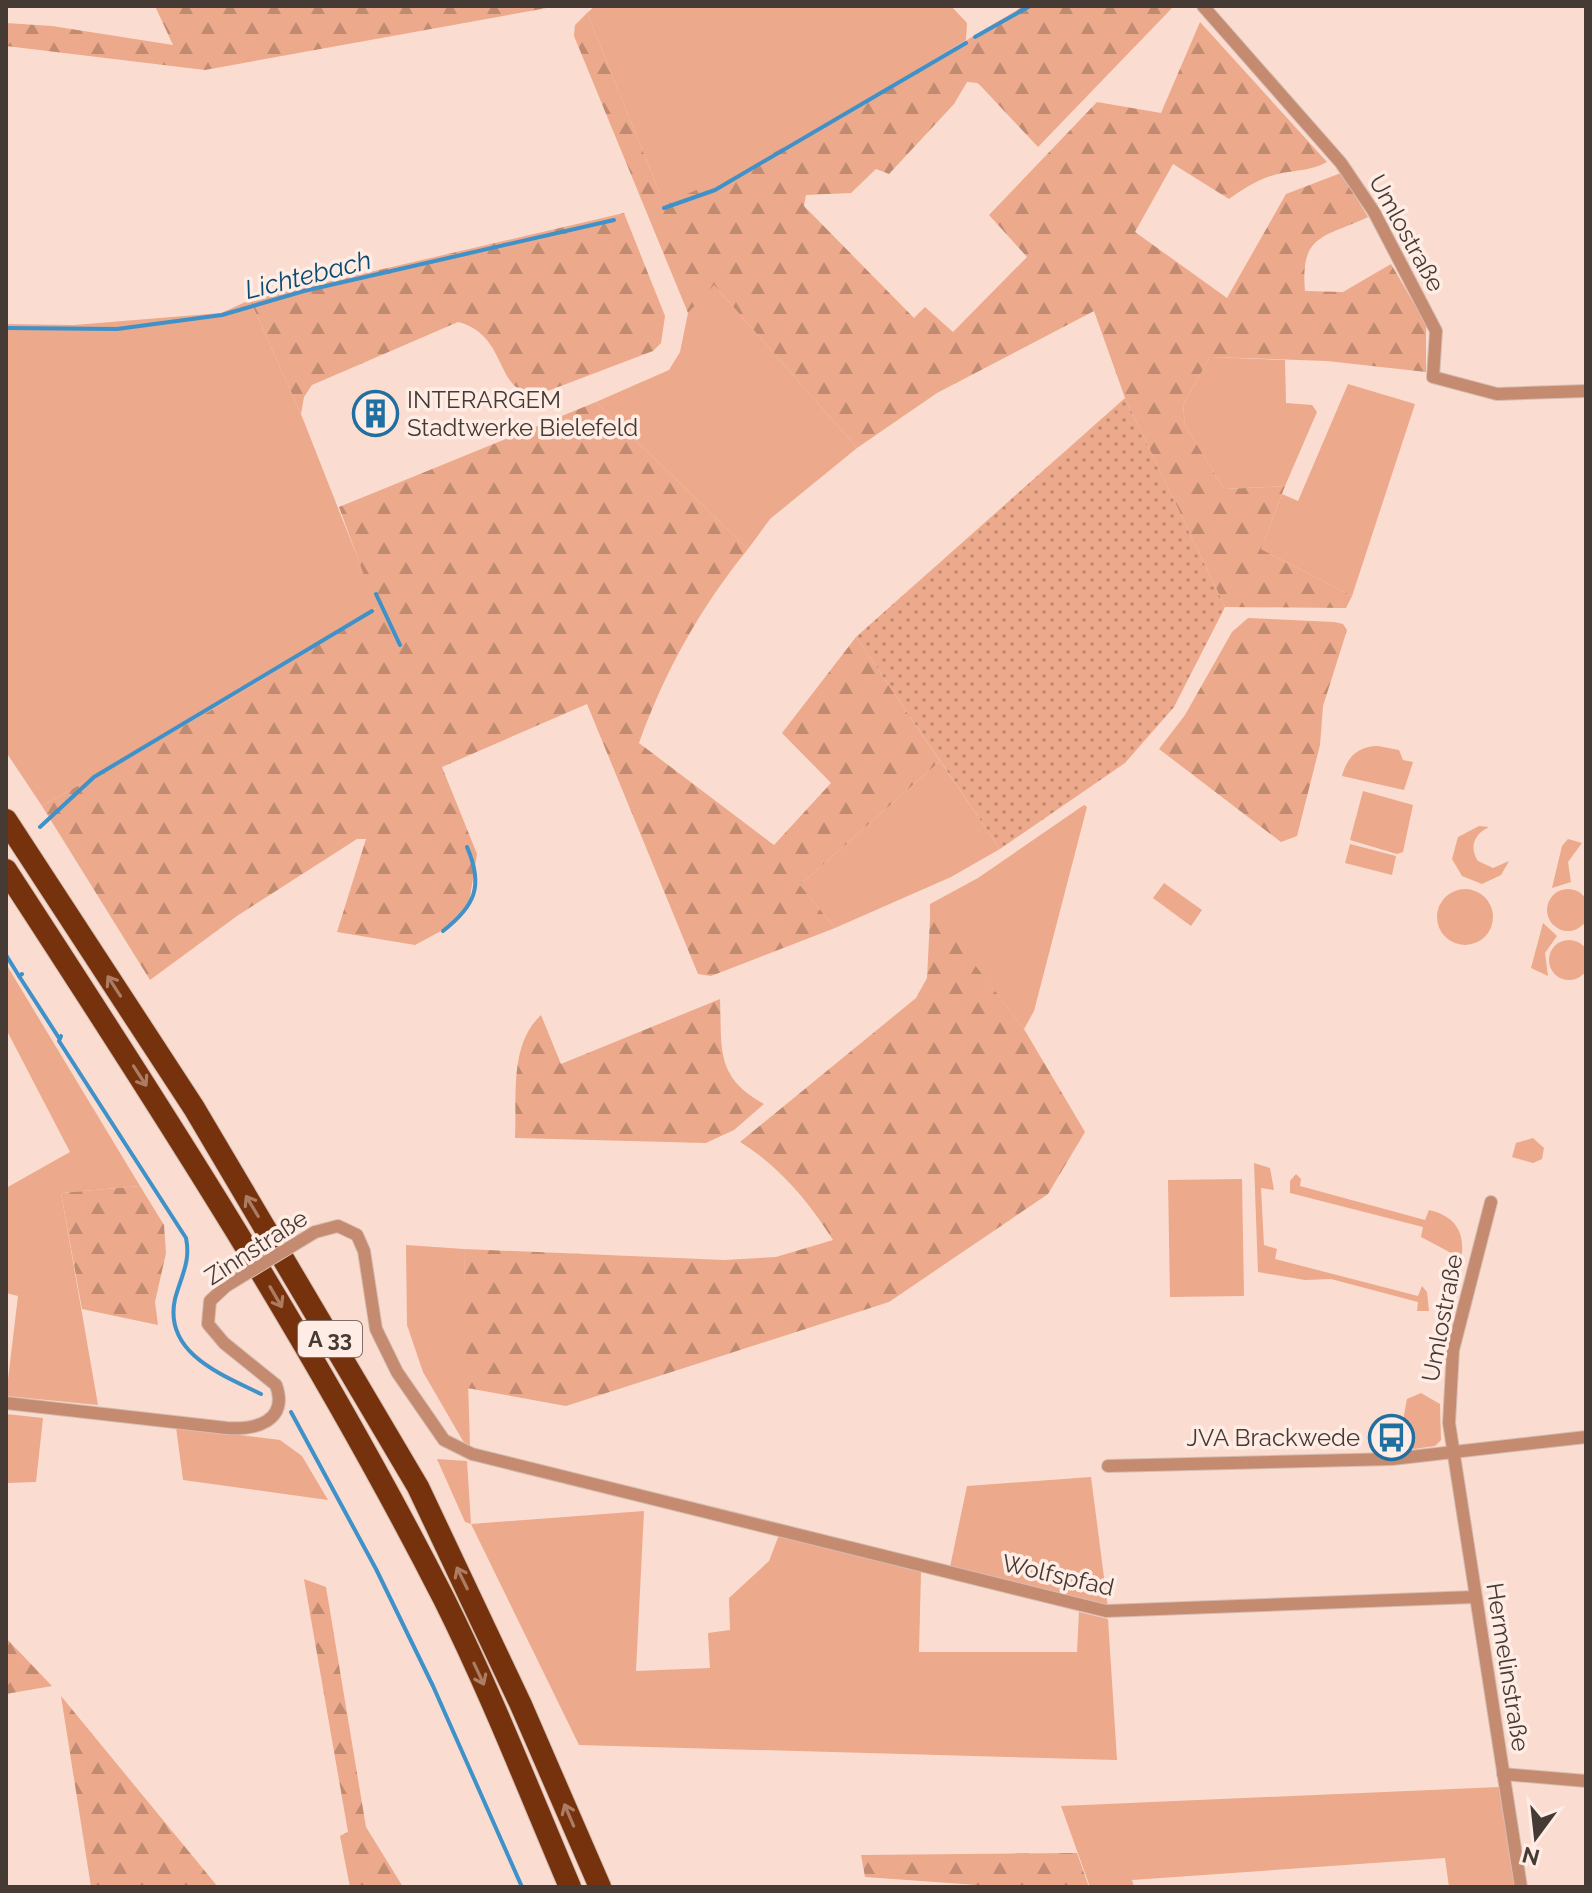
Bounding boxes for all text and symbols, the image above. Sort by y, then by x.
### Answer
street label: Umlostraße [1363,169,1451,297]
water label: Lichtebach [242,245,374,305]
place label: INTERARGEM Stadtwerke Bielefeld [407,385,638,442]
building icon: INTERARGEM Stadtwerke Bielefeld [352,389,400,437]
one-way arrow [106,975,122,997]
one-way arrow [131,1065,148,1087]
one-way arrow [244,1195,260,1218]
street label: Zinnstraße [199,1203,313,1291]
street label: Umlostraße [1415,1252,1469,1384]
one-way arrow [269,1285,284,1309]
road number: A 33 [298,1321,362,1357]
bus stop icon: JVA Brackwede [1367,1413,1415,1461]
place label: JVA Brackwede [1186,1423,1360,1452]
street label: Wolfspfad [999,1548,1117,1602]
one-way arrow [454,1567,470,1591]
street label: Hermelinstraße [1480,1581,1536,1753]
one-way arrow [472,1662,487,1686]
north arrow [1496,1797,1576,1877]
one-way arrow [561,1804,576,1828]
text: N [1519,1842,1542,1871]

